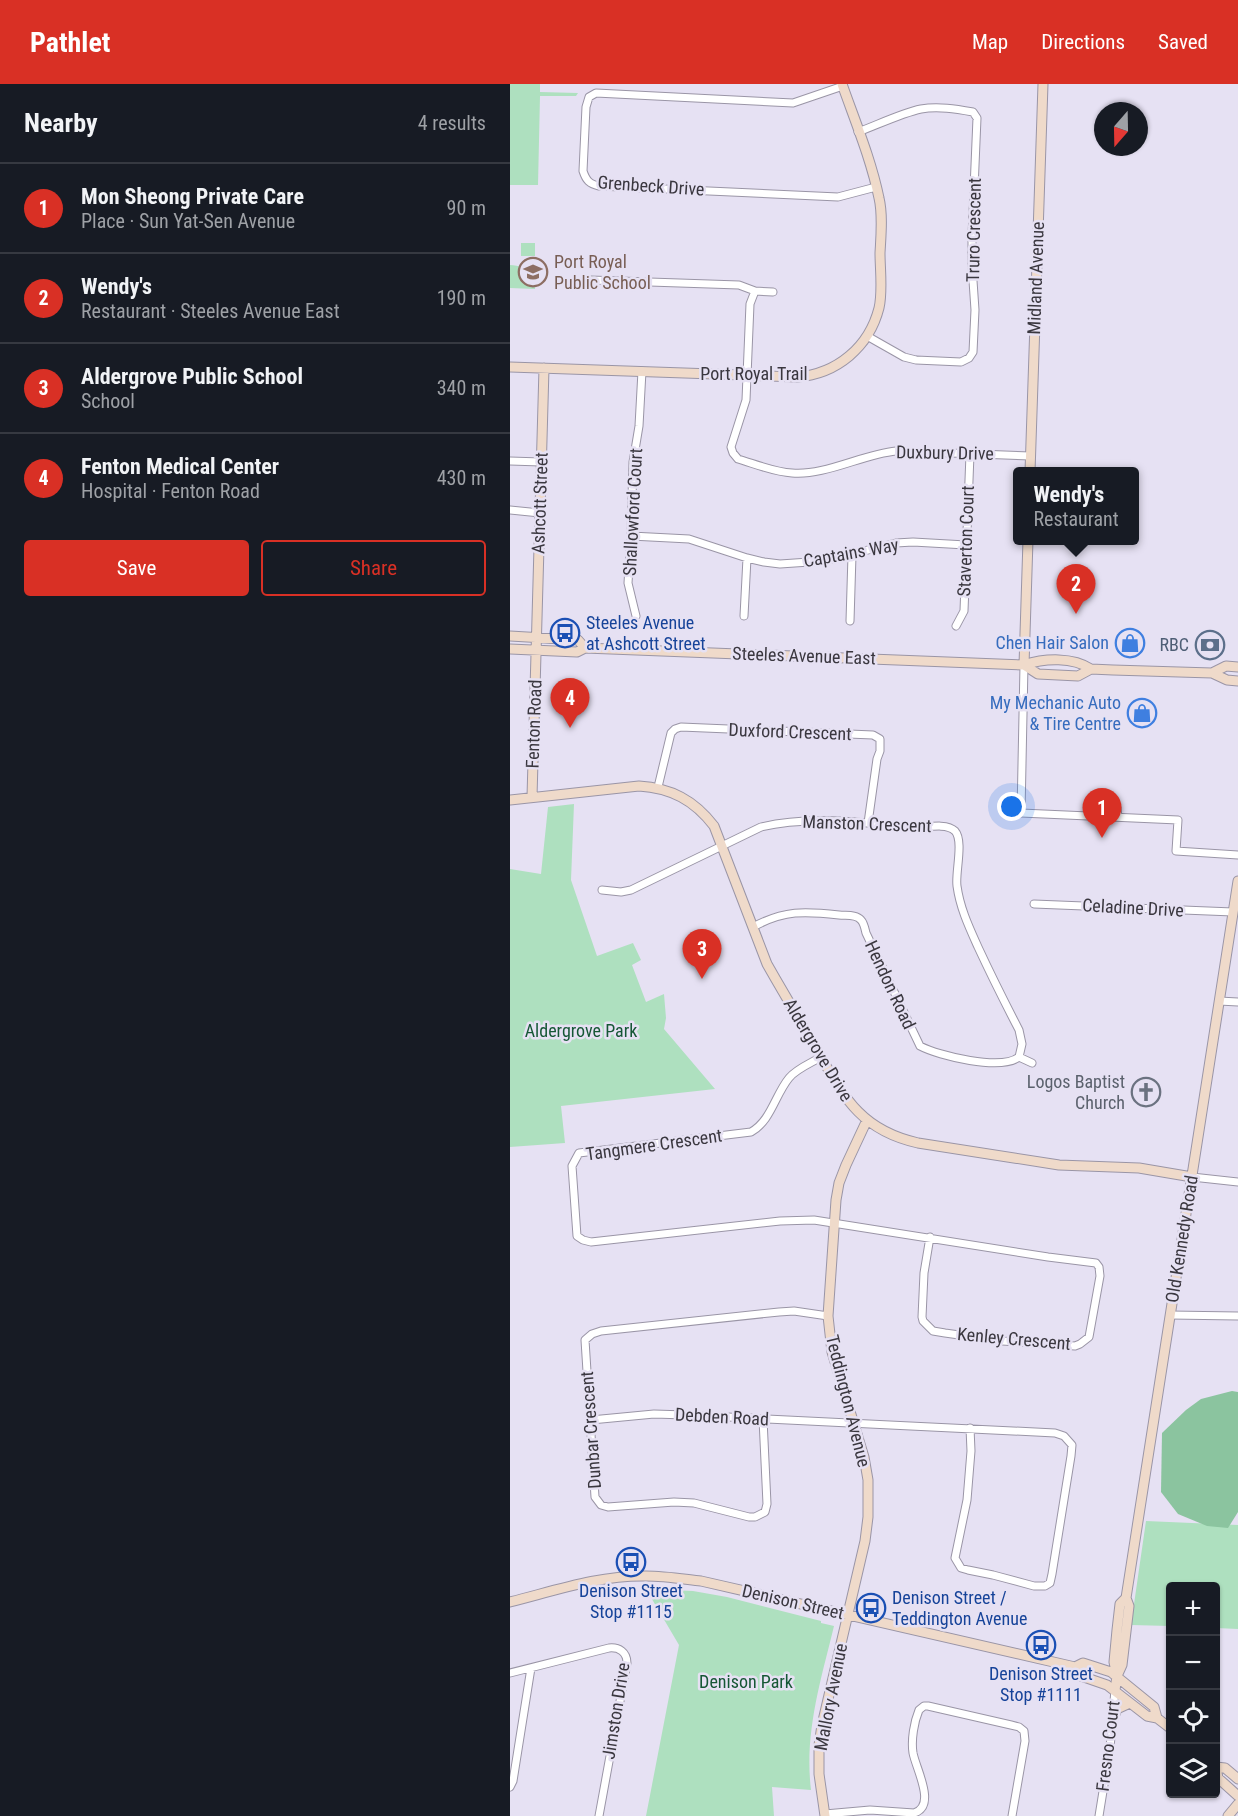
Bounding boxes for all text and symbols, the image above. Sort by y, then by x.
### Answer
text: Pathlet [30,26,110,59]
text: Map [972,30,1008,54]
text: Directions [1041,30,1125,54]
text: Saved [1158,30,1208,54]
north arrow [1094,102,1148,156]
text: Nearby [24,108,98,138]
text: 4 results [418,111,486,135]
street label: Grenbeck Drive [597,171,705,200]
street label: Truro Crescent [962,178,985,282]
text: Mon Sheong Private Care [81,184,304,209]
text: 1 [38,196,49,220]
text: 90 m [447,196,486,220]
text: Place · Sun Yat-Sen Avenue [81,209,295,233]
street label: Midland Avenue [1023,221,1048,335]
place label: Port Royal Public School [554,251,651,293]
school or university icon: Port Royal Public School [517,256,549,288]
text: Wendy's [81,274,152,299]
text: 2 [38,286,49,310]
text: 190 m [437,286,486,310]
text: Restaurant · Steeles Avenue East [81,299,340,323]
street label: Port Royal Trail [700,363,808,384]
text: Aldergrove Public School [81,364,303,389]
text: 3 [38,376,49,400]
text: 340 m [437,376,486,400]
text: School [81,389,135,413]
street label: Duxbury Drive [896,441,994,464]
street label: Shallowford Court [619,448,646,576]
street label: Ashcott Street [527,452,552,554]
text: Fenton Medical Center [81,454,279,479]
text: 4 [38,466,49,490]
text: 430 m [437,466,486,490]
popup [1013,467,1139,545]
text: Hospital · Fenton Road [81,479,260,503]
text: Wendy's [1033,482,1104,507]
street label: Staverton Court [953,485,978,597]
text: Restaurant [1033,507,1119,531]
street label: Captains Way [802,534,901,571]
button: Save [24,540,249,596]
button: Share [261,540,486,596]
pin: 2 [1056,564,1096,614]
place label: Steeles Avenue at Ashcott Street [586,612,706,654]
bus stop icon: Steeles Avenue at Ashcott Street [549,617,581,649]
shop icon: Chen Hair Salon [1114,627,1146,659]
bank icon: RBC [1194,629,1226,661]
place label: Chen Hair Salon [995,632,1109,653]
place label: RBC [1159,634,1189,655]
street label: Steeles Avenue East [732,643,876,668]
pin: 4 [550,678,590,728]
street label: Fenton Road [521,679,546,769]
place label: My Mechanic Auto & Tire Centre [990,692,1121,734]
shop icon: My Mechanic Auto & Tire Centre [1126,697,1158,729]
street label: Duxford Crescent [728,719,852,744]
pin: 1 [1082,788,1122,838]
your location [997,792,1026,821]
street label: Manston Crescent [802,811,932,836]
street label: Celadine Drive [1082,894,1184,921]
pin: 3 [682,930,722,979]
street label: Hendon Road [861,937,920,1032]
street label: Aldergrove Drive [779,994,857,1105]
park label: Aldergrove Park [525,1020,637,1041]
place label: Logos Baptist Church [1027,1071,1125,1113]
church icon: Logos Baptist Church [1130,1076,1162,1108]
street label: Tangmere Crescent [584,1125,723,1164]
street label: Old Kennedy Road [1161,1174,1202,1304]
street label: Kenley Crescent [956,1323,1072,1354]
street label: Teddington Avenue [822,1333,875,1469]
street label: Dunbar Crescent [576,1371,605,1490]
street label: Debden Road [675,1404,769,1429]
bus stop icon: Denison Street Stop #1115 [615,1546,647,1578]
place label: Denison Street Stop #1115 [579,1580,683,1622]
street label: Denison Street [740,1580,846,1623]
map controls [1166,1582,1220,1798]
button: + [1166,1582,1220,1636]
place label: Denison Street / Teddington Avenue [892,1587,1027,1629]
bus stop icon: Denison Street / Teddington Avenue [855,1592,887,1624]
bus stop icon: Denison Street Stop #1111 [1025,1629,1057,1661]
button: − [1166,1636,1220,1690]
street label: Mallory Avenue [810,1642,851,1752]
street label: Jimston Drive [598,1661,634,1761]
place label: Denison Street Stop #1111 [989,1663,1093,1705]
park label: Denison Park [699,1671,793,1692]
button: locate [1166,1690,1220,1744]
street label: Fresno Court [1092,1699,1123,1793]
button: layers [1166,1744,1220,1798]

